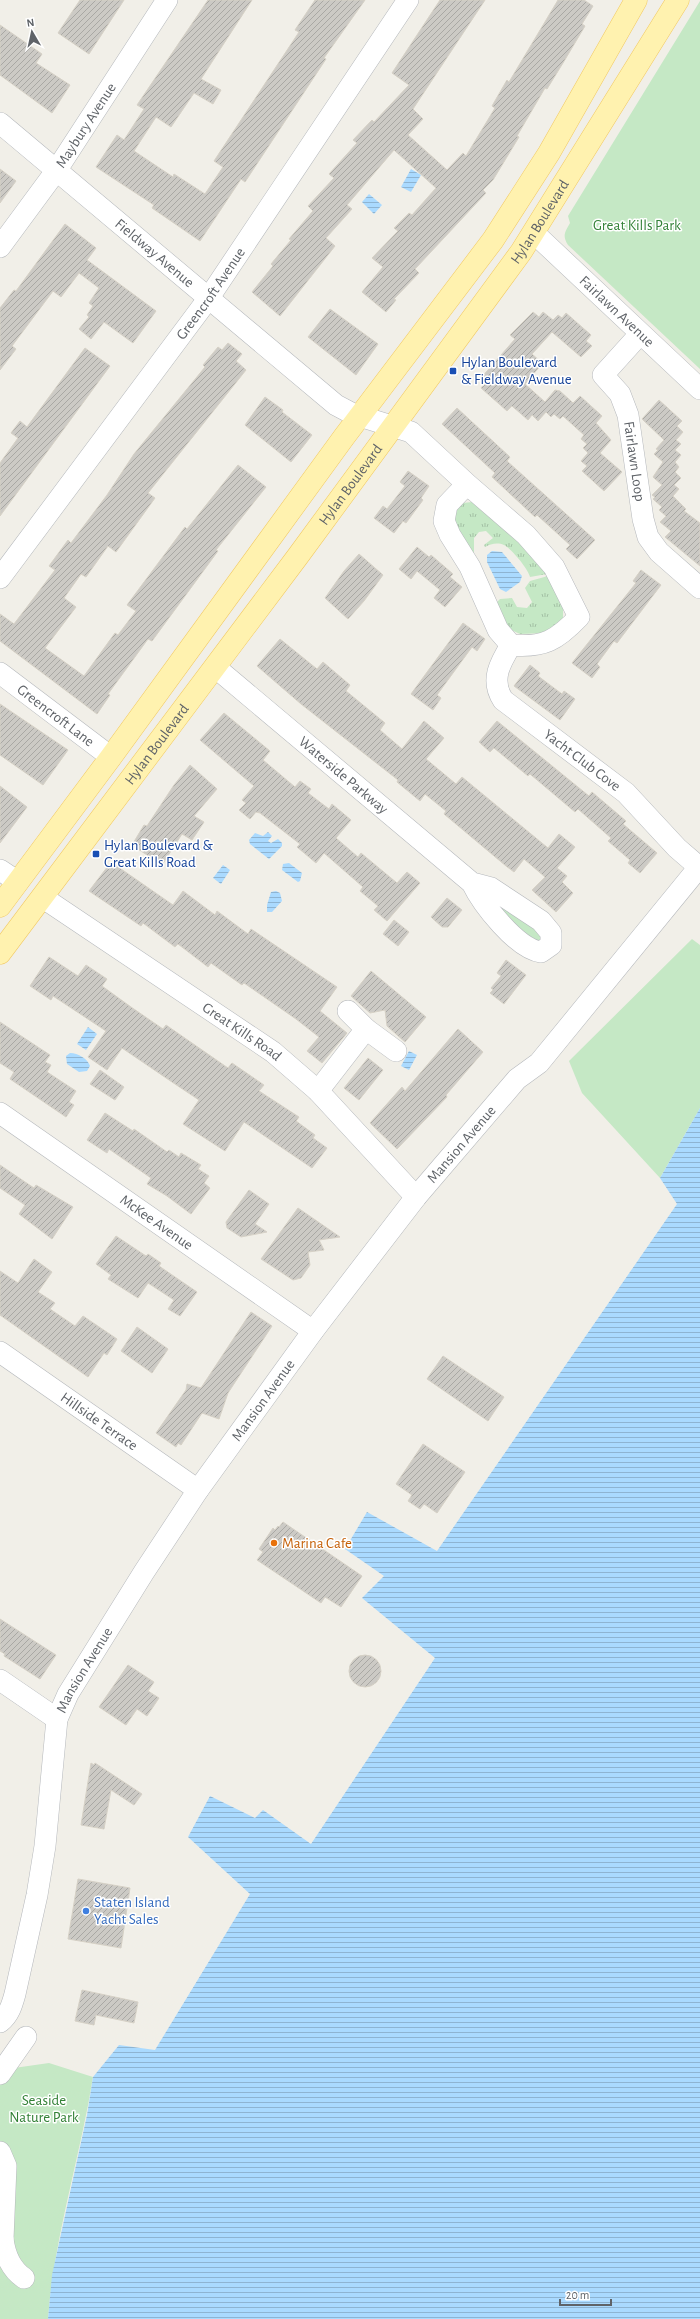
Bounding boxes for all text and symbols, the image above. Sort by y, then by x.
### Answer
north arrow [12,12,52,52]
text: N [26,17,35,29]
street label: Maybury Avenue [53,80,119,170]
street label: Hylan Boulevard [508,177,572,266]
street label: Fieldway Avenue [112,216,197,290]
park label: Great Kills Park [593,218,681,233]
street label: Greencroft Avenue [173,245,248,342]
street label: Fairlawn Avenue [577,273,657,350]
place label: Hylan Boulevard & Fieldway Avenue [461,355,572,387]
marker: Hylan Boulevard & Fieldway Avenue [448,366,458,376]
street label: Fairlawn Loop [621,420,648,502]
street label: Hylan Boulevard [316,441,385,528]
street label: Greencroft Lane [14,681,97,749]
street label: Hylan Boulevard [122,701,192,787]
street label: Yacht Club Cove [541,726,624,794]
street label: Waterside Parkway [296,734,391,817]
place label: Hylan Boulevard & Great Kills Road [104,838,213,870]
marker: Hylan Boulevard & Great Kills Road [91,849,101,859]
street label: Great Kills Road [200,999,285,1064]
street label: Mansion Avenue [424,1103,498,1186]
street label: McKee Avenue [118,1192,196,1253]
street label: Mansion Avenue [229,1357,297,1444]
street label: Hillside Terrace [58,1389,141,1453]
place label: Marina Cafe [282,1536,352,1551]
marker: Marina Cafe [269,1538,279,1548]
street label: Mansion Avenue [53,1625,115,1715]
place label: Staten Island Yacht Sales [94,1895,170,1927]
marker: Staten Island Yacht Sales [81,1906,91,1916]
park label: Seaside Nature Park [9,2093,79,2125]
scale bar [560,2281,611,2307]
text: 20 m [566,2289,589,2301]

